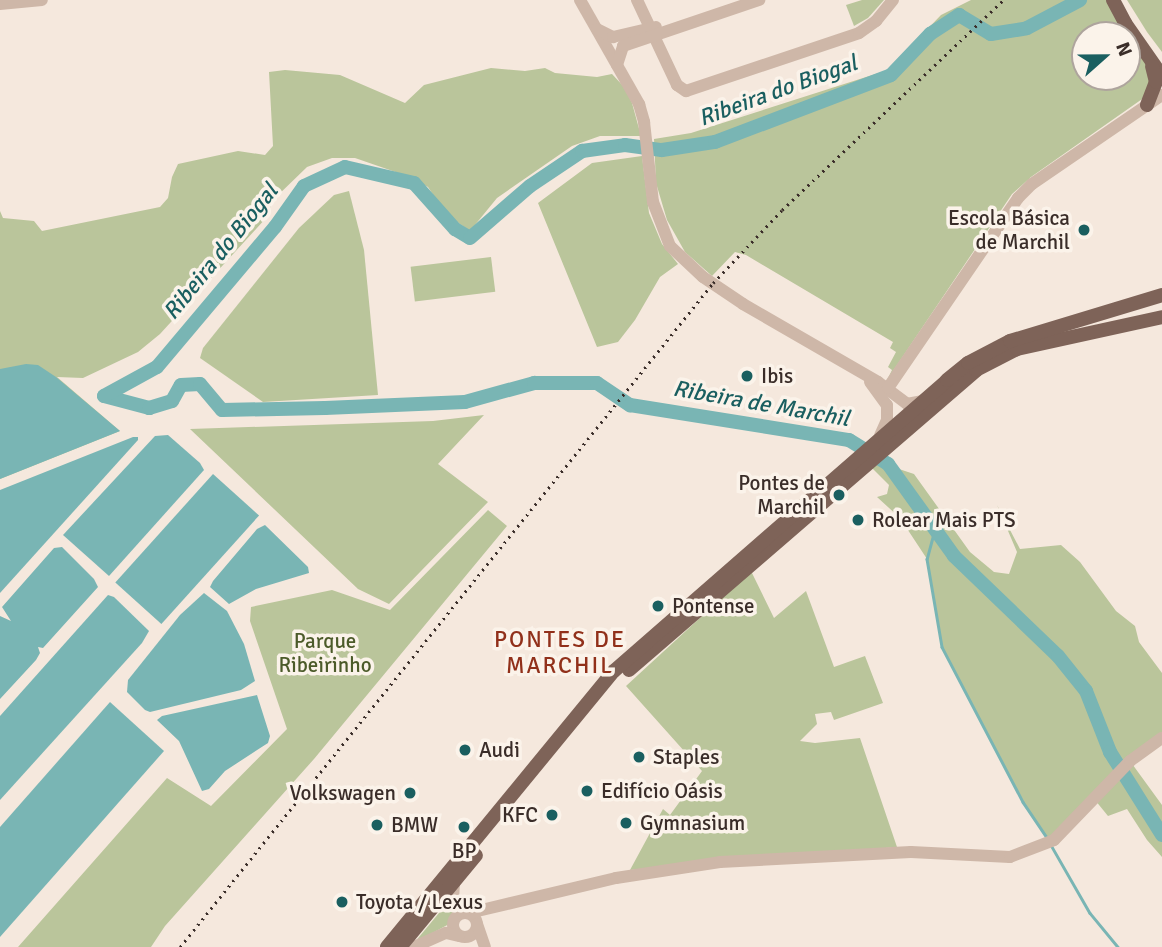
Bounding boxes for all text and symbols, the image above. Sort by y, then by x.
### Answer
north arrow [1071,21,1141,91]
text: N [1110,39,1137,60]
water label: Ribeira do Biogal [695,50,861,132]
water label: Ribeira do Biogal [158,178,284,326]
place label: Escola Básica de Marchil [948,205,1070,255]
marker: Escola Básica de Marchil [1076,222,1092,238]
place label: Ibis [761,363,793,389]
marker: Ibis [739,368,755,384]
water label: Ribeira de Marchil [671,375,851,433]
place label: Pontes de Marchil [738,470,825,520]
marker: Pontes de Marchil [831,487,847,503]
place label: Rolear Mais PTS [872,507,1016,533]
marker: Rolear Mais PTS [850,512,866,528]
place label: Pontense [672,593,755,619]
marker: Pontense [650,598,666,614]
district label: PONTES DE MARCHIL [495,626,625,680]
park label: Parque Ribeirinho [278,628,372,678]
place label: Audi [479,737,520,763]
marker: Audi [457,742,473,758]
place label: Staples [653,744,719,770]
marker: Staples [631,749,647,765]
place label: Edifício Oásis [601,778,723,804]
place label: Volkswagen [290,780,396,806]
marker: Edifício Oásis [579,783,595,799]
marker: Volkswagen [402,785,418,801]
place label: KFC [502,802,538,828]
marker: KFC [544,807,560,823]
place label: Gymnasium [640,810,745,836]
place label: BMW [391,812,438,838]
marker: Gymnasium [618,815,634,831]
marker: BMW [369,817,385,833]
marker: BP [456,819,472,835]
place label: BP [452,838,476,864]
place label: Toyota / Lexus [356,889,483,915]
marker: Toyota / Lexus [334,894,350,910]

